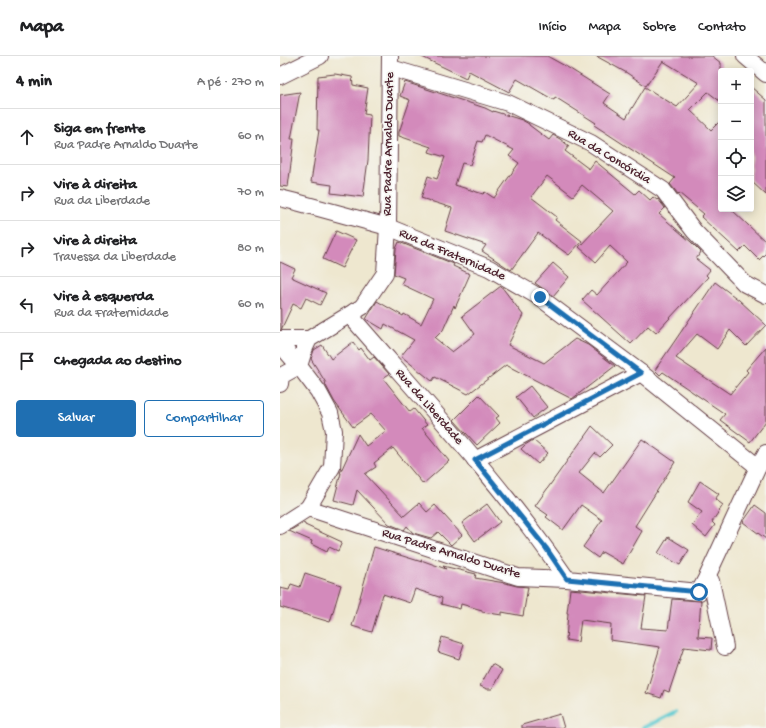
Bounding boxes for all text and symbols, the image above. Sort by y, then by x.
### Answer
text: Mapa [20,16,64,39]
text: Início [538,19,567,36]
text: Mapa [589,19,621,36]
text: Sobre [643,19,676,36]
text: Contato [698,19,746,36]
map controls [718,68,754,212]
button: + [718,68,754,104]
text: 4 min [16,72,52,92]
street label: Rua Padre Arnaldo Duarte [380,72,398,216]
text: A pé · 270 m [197,75,264,90]
button: − [718,104,754,140]
text: Siga em frente [54,120,145,138]
icon: ahead [16,126,38,148]
street label: Rua da Concórdia [565,126,654,188]
text: 60 m [238,129,264,144]
text: Rua Padre Arnaldo Duarte [54,138,198,153]
button: locate [718,140,754,176]
text: Vire à direita [54,176,137,194]
button: layers [718,176,754,212]
icon: right [16,182,38,204]
text: 70 m [238,185,264,200]
text: Rua da Liberdade [54,194,150,209]
street label: Rua da Fraternidade [396,226,508,284]
text: Vire à direita [54,232,137,250]
icon: right [16,238,38,260]
text: 80 m [237,241,264,256]
text: Travessa da Liberdade [54,250,176,265]
text: Vire à esquerda [54,288,154,306]
route end [531,288,549,306]
icon: left [16,294,38,316]
text: 60 m [238,297,264,312]
text: Rua da Fraternidade [54,306,168,321]
icon: arrive [16,350,38,372]
text: Chegada ao destino [54,352,181,370]
street label: Rua da Liberdade [392,366,466,448]
button: Salvar [16,400,136,437]
button: Compartilhar [144,400,264,437]
street label: Rua Padre Arnaldo Duarte [380,526,522,582]
route start [690,583,708,601]

